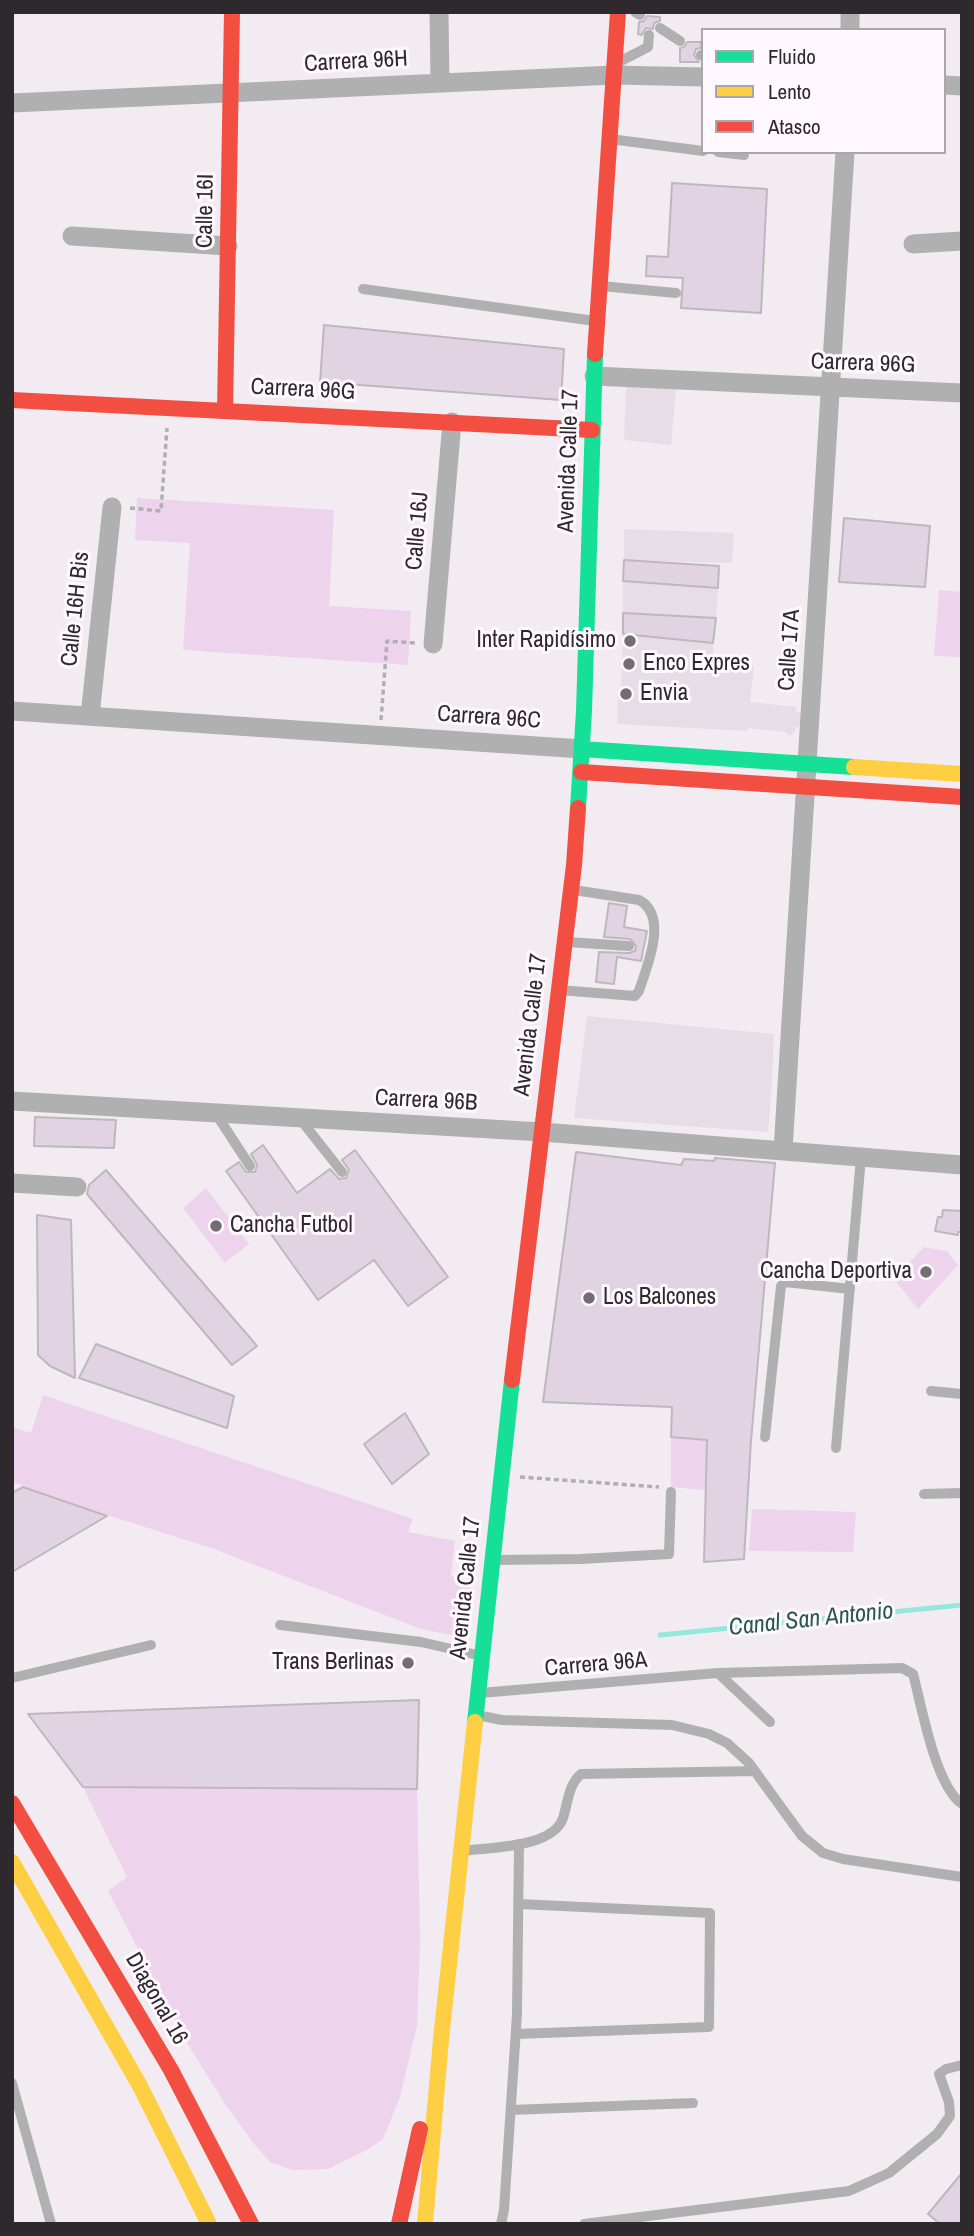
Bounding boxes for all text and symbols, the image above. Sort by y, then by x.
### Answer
legend [701,28,946,154]
text: Fluido [768,42,816,71]
street label: Carrera 96H [303,46,409,78]
text: Lento [768,77,811,106]
text: Atasco [768,112,821,141]
street label: Calle 16I [192,174,220,248]
street label: Carrera 96G [810,348,916,380]
street label: Carrera 96G [250,373,356,407]
street label: Avenida Calle 17 [553,389,585,533]
street label: Calle 16J [401,491,435,571]
street label: Calle 16H Bis [56,550,96,668]
street label: Calle 17A [773,608,807,692]
place label: Inter Rapidísimo [477,627,616,655]
marker: Inter Rapidísimo [622,633,638,649]
place label: Enco Expres [643,650,750,678]
marker: Enco Expres [621,656,637,672]
place label: Envia [640,680,688,708]
marker: Envia [618,686,634,702]
street label: Carrera 96C [436,701,542,735]
street label: Avenida Calle 17 [509,952,553,1098]
street label: Carrera 96B [374,1085,478,1117]
place label: Cancha Futbol [230,1212,353,1240]
marker: Cancha Futbol [208,1218,224,1234]
place label: Cancha Deportiva [760,1258,912,1286]
marker: Cancha Deportiva [918,1264,934,1280]
place label: Los Balcones [603,1284,716,1312]
marker: Los Balcones [581,1290,597,1306]
street label: Avenida Calle 17 [445,1515,487,1661]
water label: Canal San Antonio [727,1597,895,1643]
street label: Carrera 96A [544,1647,648,1683]
place label: Trans Berlinas [272,1649,394,1677]
marker: Trans Berlinas [400,1655,416,1671]
street label: Diagonal 16 [119,1948,193,2050]

